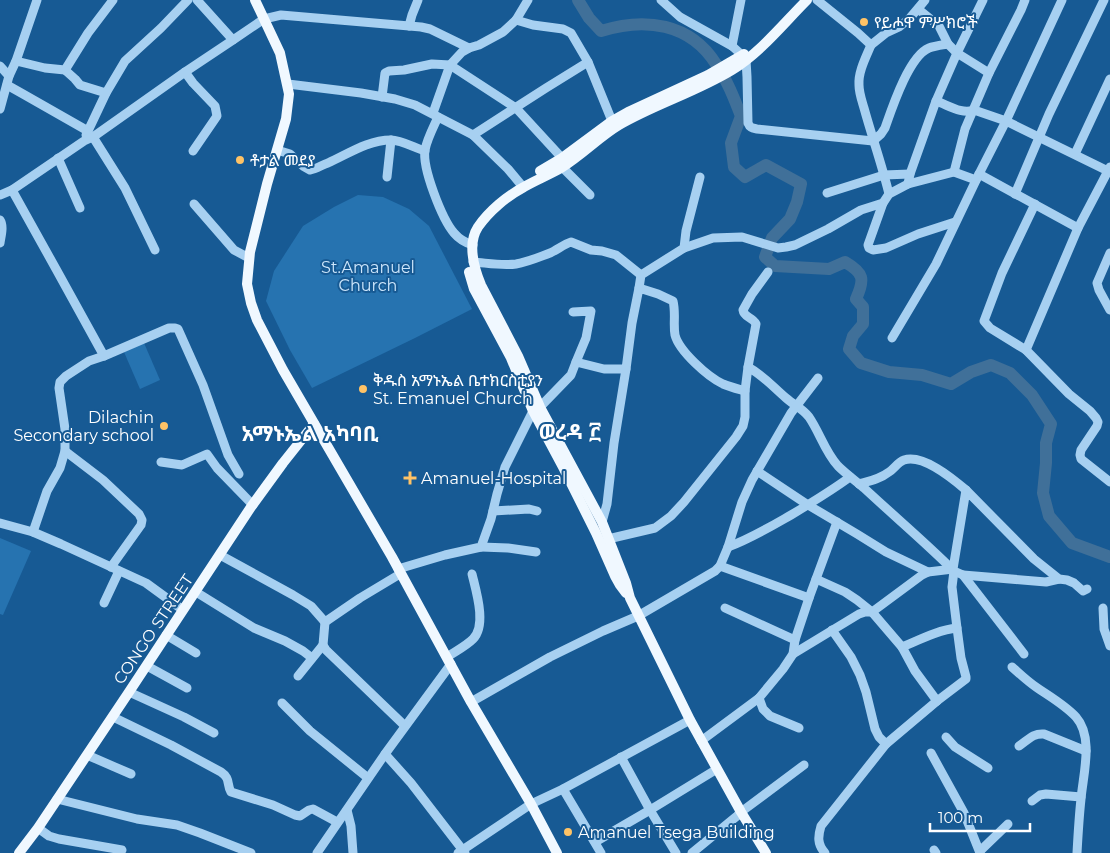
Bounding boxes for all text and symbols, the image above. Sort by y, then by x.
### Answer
place label: የይሖዋ ምሥክሮች [874,13,978,32]
marker: የይሖዋ ምሥክሮች [858,16,870,28]
place label: ቶታል መደያ [250,151,316,170]
marker: ቶታል መደያ [234,154,246,166]
park label: St.Amanuel Church [321,258,415,295]
place label: ቅዱስ አማኑኤል ቤተክርስቲያን St. Emanuel Church [373,371,543,408]
marker: ቅዱስ አማኑኤል ቤተክርስቲያን St. Emanuel Church [357,383,369,395]
place label: Dilachin Secondary school [13,408,154,445]
district label: ወረዳ ፫ [539,419,601,444]
marker: Dilachin Secondary school [158,420,170,432]
district label: አማኑኤል አካባቢ [241,421,379,446]
place label: Amanuel-Hospital [421,469,566,488]
marker: Amanuel-Hospital [403,471,417,485]
street label: CONGO STREET [110,570,198,688]
scale bar [930,800,1030,832]
text: 100 m [938,808,983,827]
place label: Amanuel Tsega Building [578,823,775,842]
marker: Amanuel Tsega Building [562,826,574,838]

